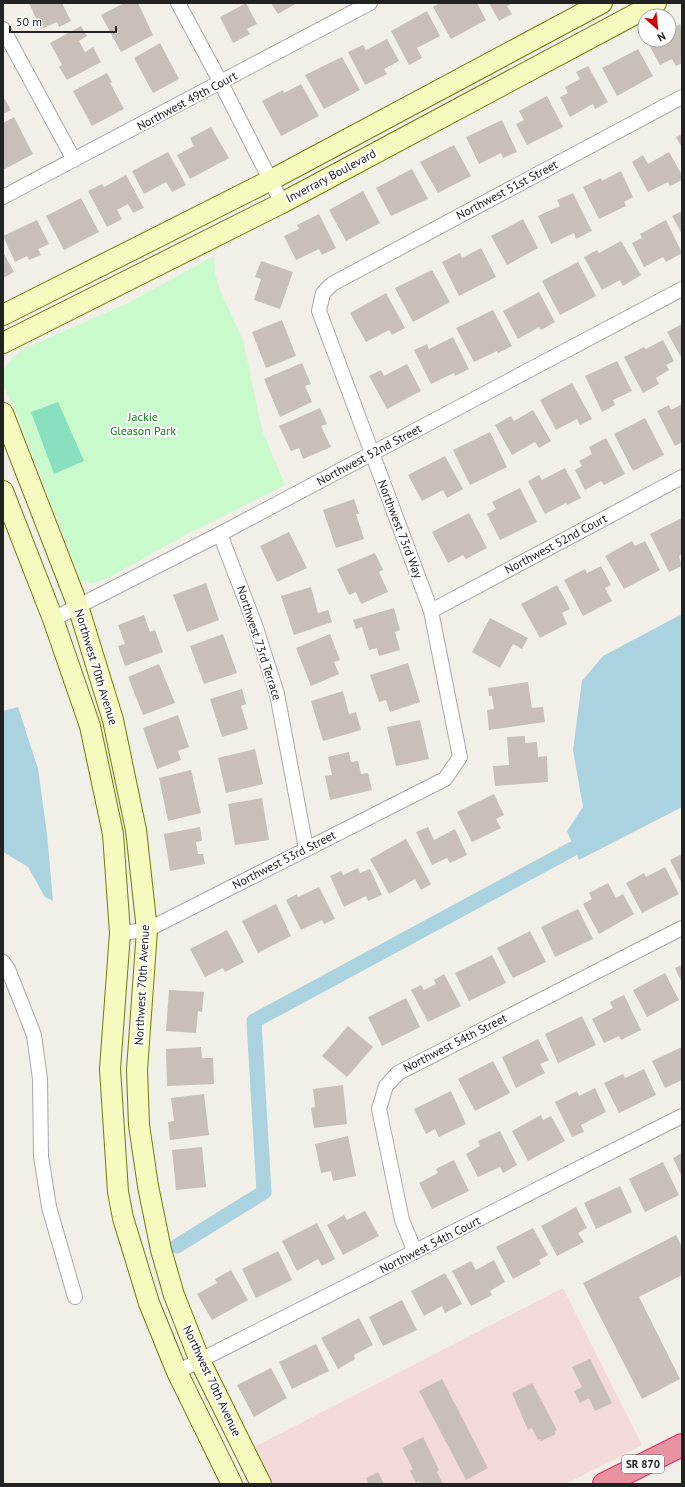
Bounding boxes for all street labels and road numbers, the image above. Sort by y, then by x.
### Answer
street label: Northwest 49th Court [134,68,239,133]
street label: Inverrary Boulevard [283,145,378,206]
street label: Northwest 51st Street [453,156,560,223]
street label: Northwest 52nd Street [314,421,424,489]
street label: Northwest 73rd Way [375,477,426,581]
street label: Northwest 52nd Court [502,510,610,577]
street label: Northwest 73rd Terrace [234,584,285,702]
street label: Northwest 70th Avenue [72,607,121,727]
street label: Northwest 53rd Street [230,827,338,892]
street label: Northwest 70th Avenue [131,924,152,1046]
street label: Northwest 54th Street [400,1010,509,1075]
street label: Northwest 54th Court [377,1213,483,1277]
street label: Northwest 70th Avenue [180,1323,245,1439]
road number: SR 870 [622,1455,664,1473]

